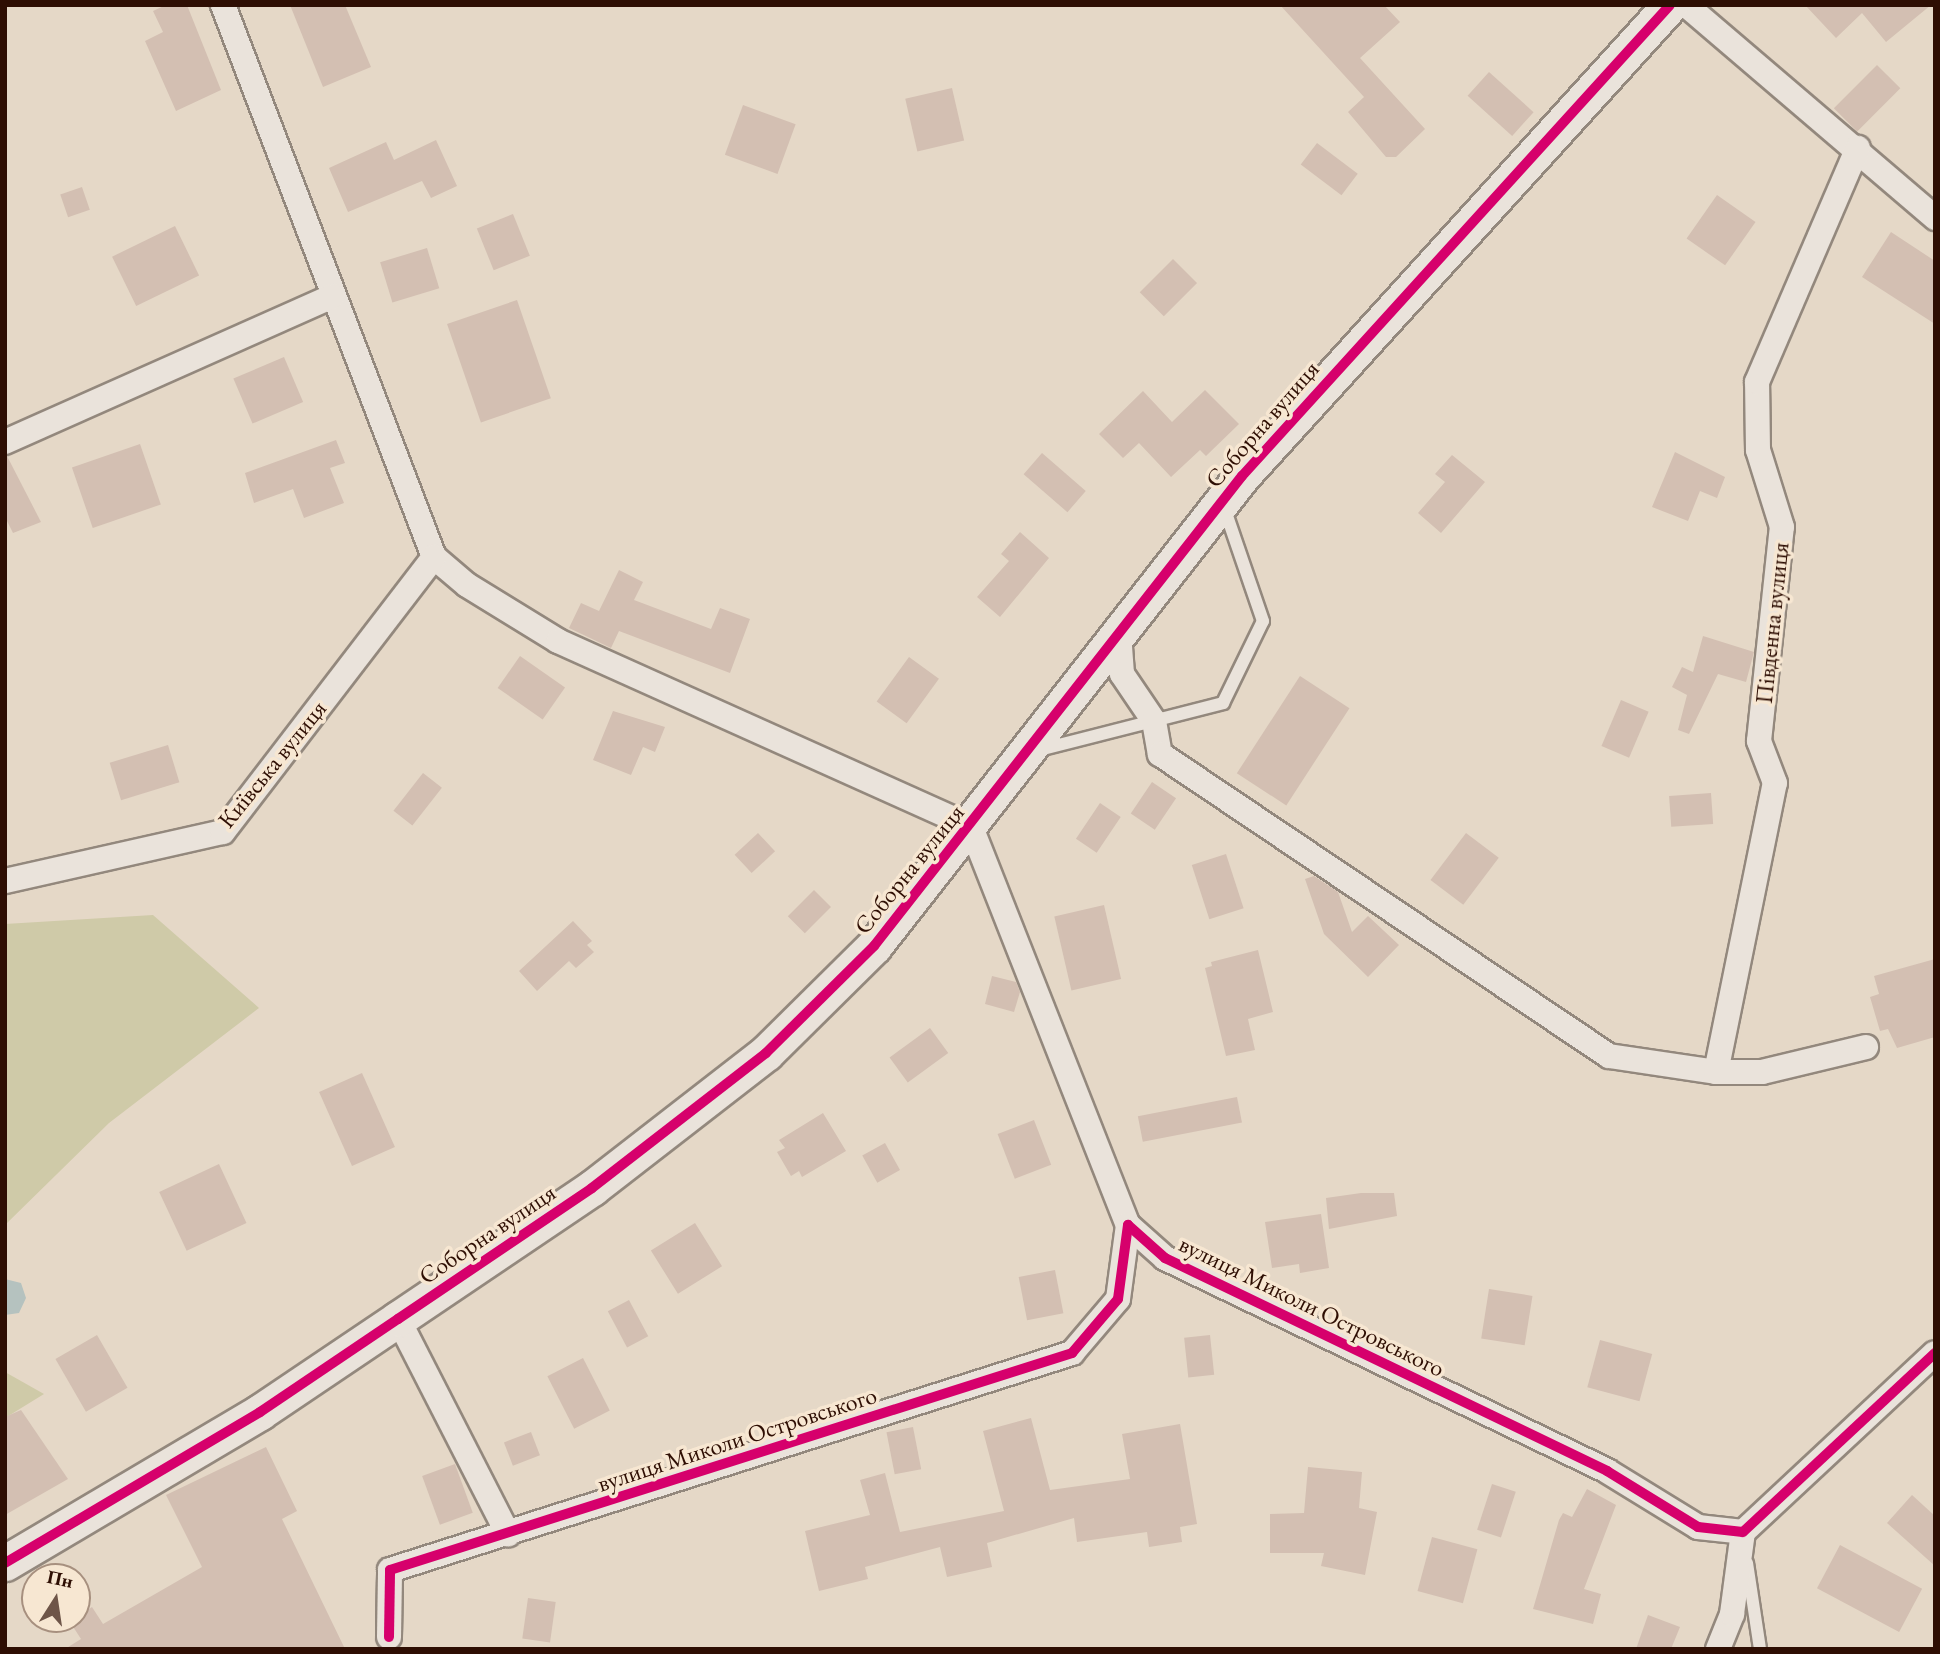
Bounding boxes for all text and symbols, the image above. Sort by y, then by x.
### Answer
street label: Соборна вулиця [1199,355,1325,493]
street label: Південна вулиця [1749,541,1795,705]
street label: Київська вулиця [212,694,332,834]
street label: Соборна вулиця [848,798,970,940]
street label: Соборна вулиця [413,1178,561,1290]
street label: вулиця Миколи Островського [1175,1229,1449,1383]
street label: вулиця Миколи Островського [594,1380,880,1498]
north arrow [21,1563,91,1633]
text: Пн [45,1564,75,1594]

